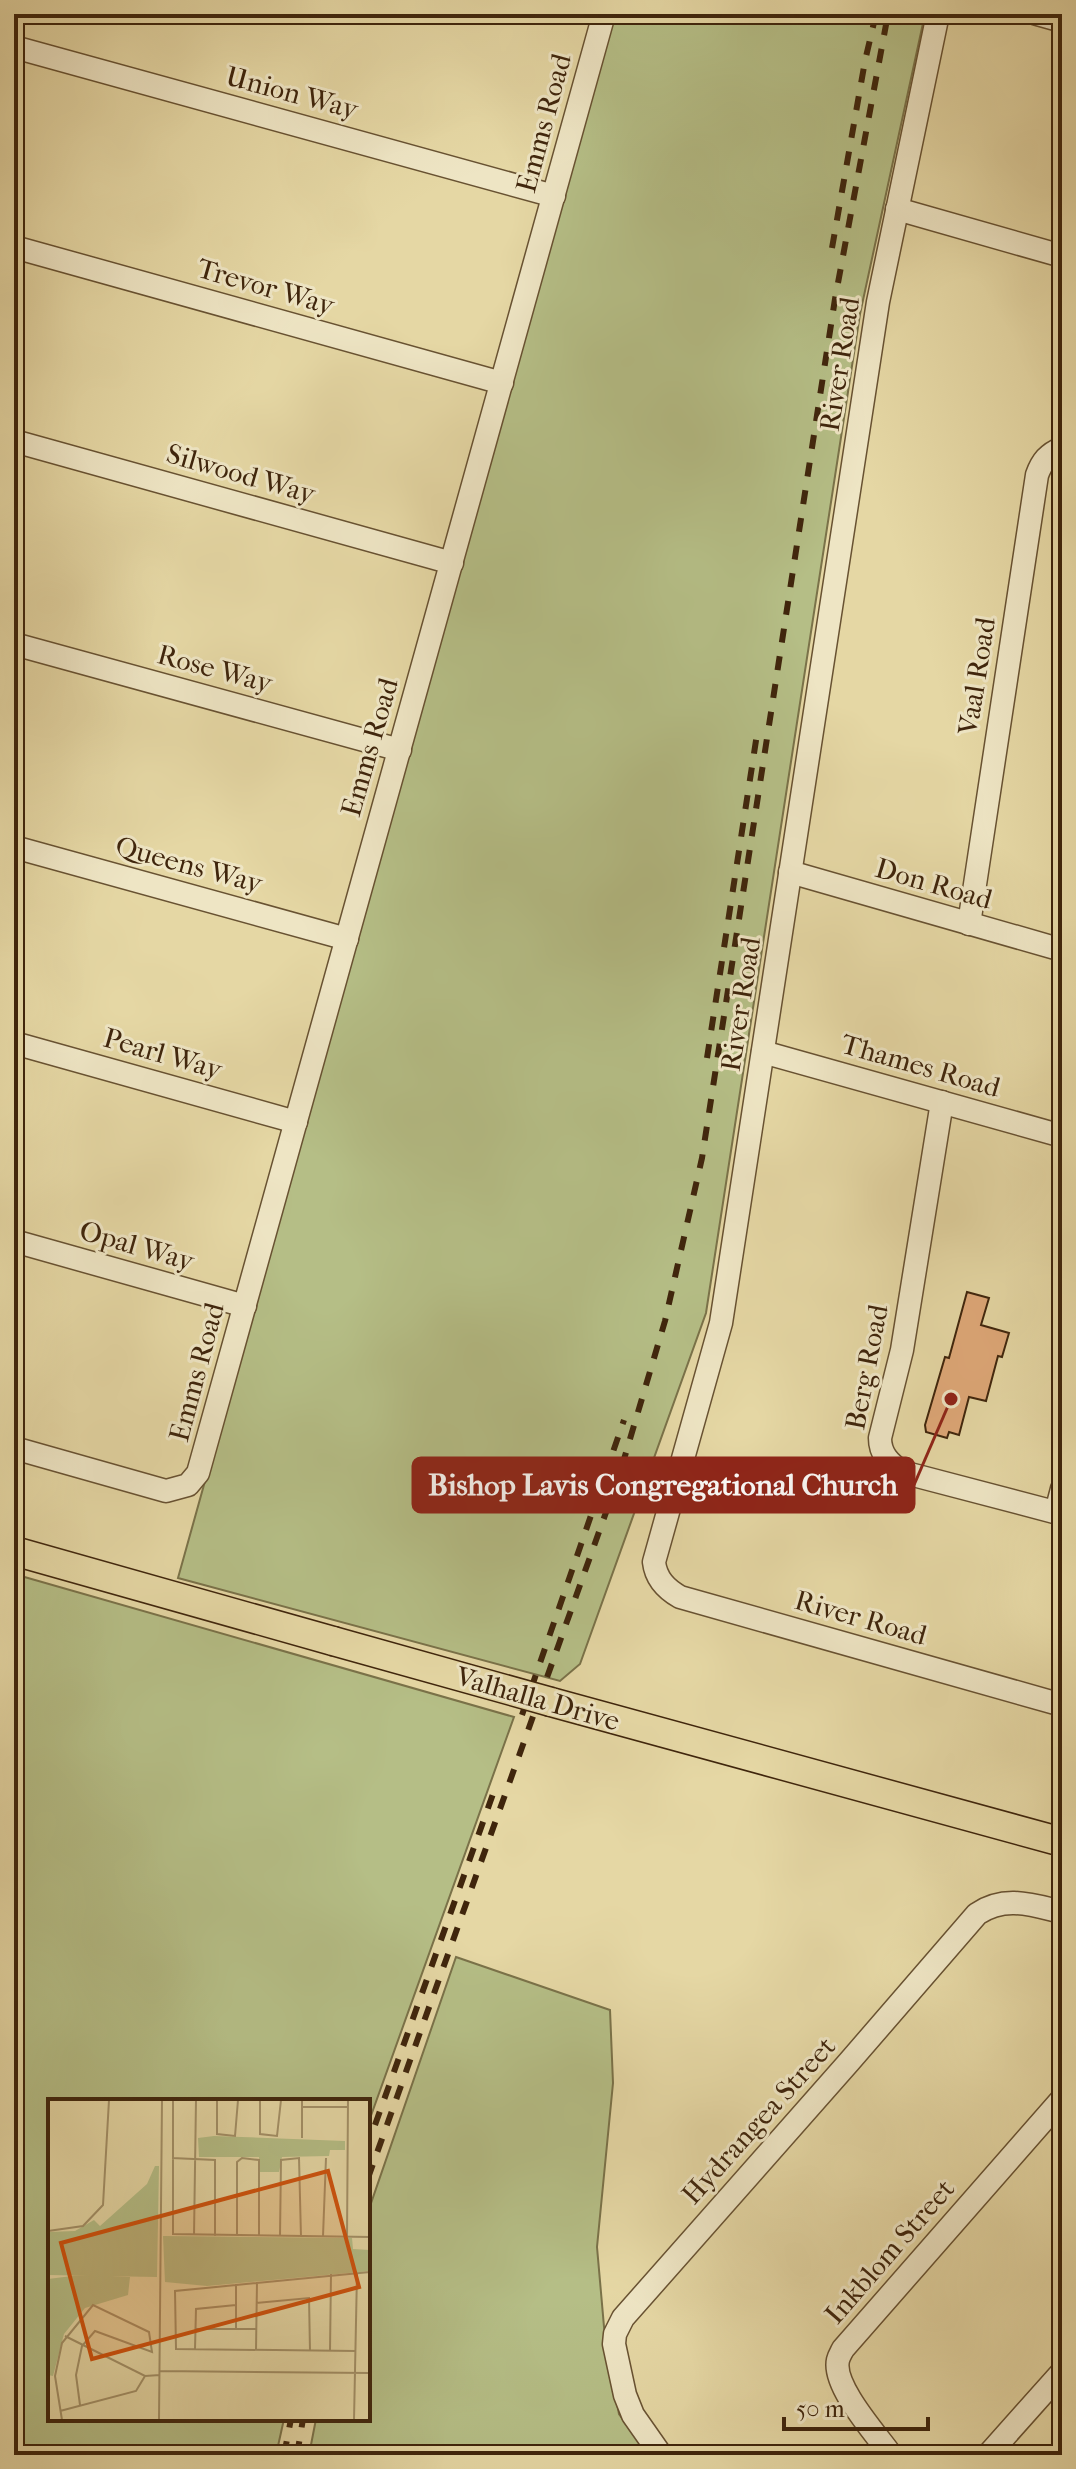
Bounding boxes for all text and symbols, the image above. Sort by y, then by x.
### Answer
street label: Emms Road [509,49,578,196]
street label: Union Way [222,59,363,126]
street label: Trevor Way [194,251,339,322]
street label: River Road [813,294,867,434]
street label: Silwood Way [163,437,320,511]
street label: Vaal Road [951,614,1002,738]
street label: Rose Way [154,637,277,700]
street label: Emms Road [334,673,405,820]
street label: Queens Way [112,829,267,900]
street label: Don Road [872,851,997,916]
street label: River Road [714,934,768,1074]
street label: Pearl Way [100,1021,227,1086]
street label: Thames Road [838,1027,1005,1104]
street label: Opal Way [76,1213,199,1278]
street label: Emms Road [162,1298,231,1445]
street label: Berg Road [838,1301,895,1433]
callout: Bishop Lavis Congregational Church [413,1458,914,1512]
text: Bishop Lavis Congregational Church [428,1468,899,1503]
street label: River Road [791,1583,931,1652]
street label: Valhalla Drive [451,1659,624,1738]
street label: Hydrangea Street [675,2030,842,2211]
inset map [48,2099,370,2421]
street label: Inkblom Street [818,2172,961,2330]
scale bar [784,2381,928,2431]
text: 50 m [796,2395,845,2423]

